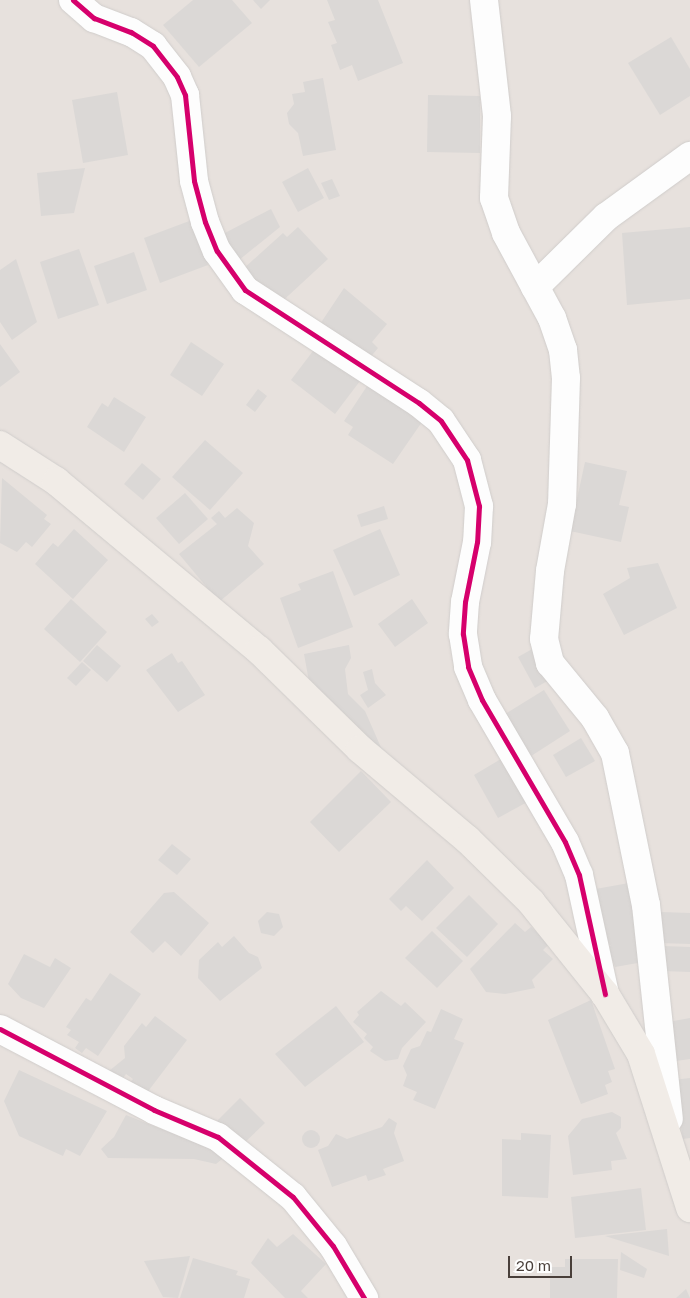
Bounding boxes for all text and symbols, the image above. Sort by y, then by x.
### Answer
scale bar [510,1246,574,1278]
text: 20 m [516,1256,551,1274]

